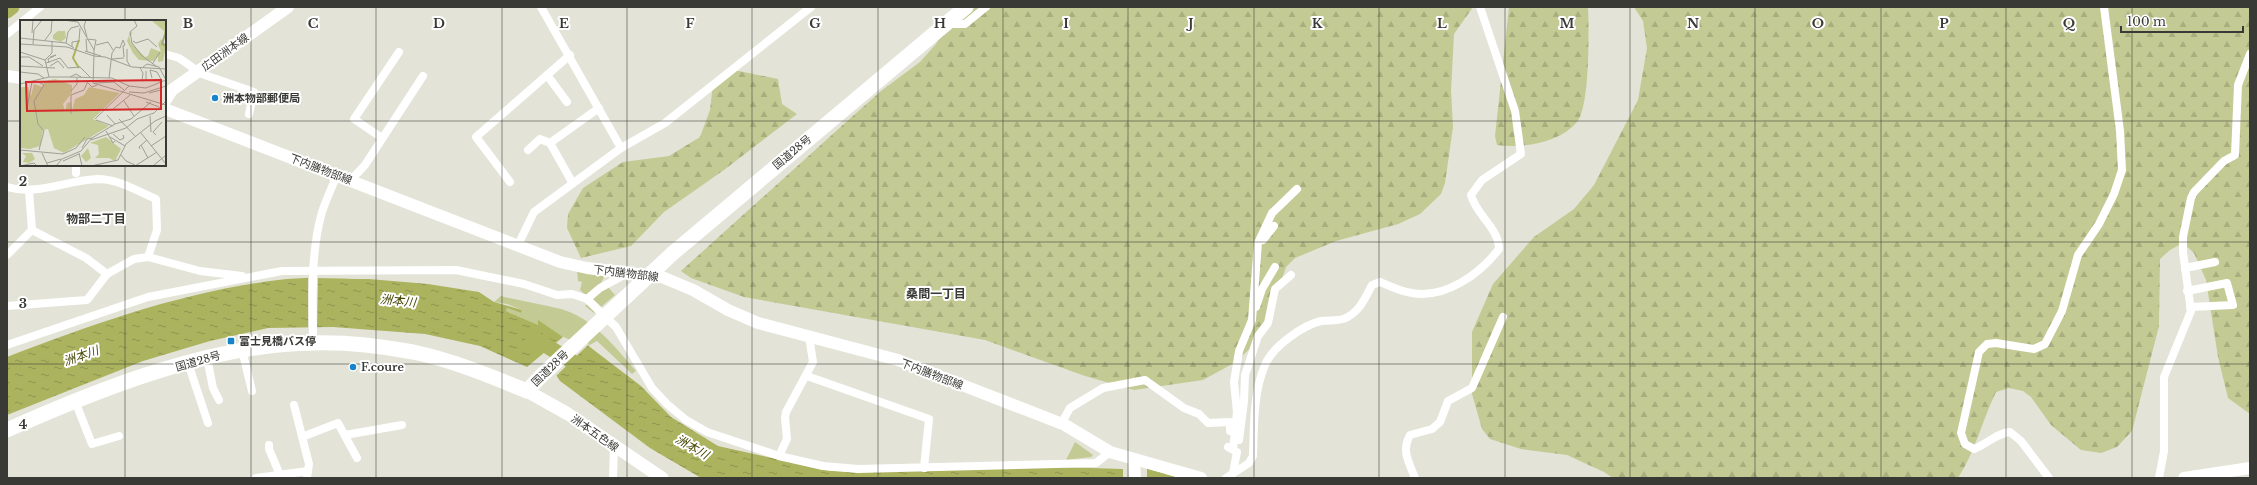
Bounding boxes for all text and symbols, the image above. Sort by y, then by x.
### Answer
scale bar [2121,8,2243,34]
text: 100 m [2127,14,2166,29]
text: B [183,15,193,32]
text: C [308,15,319,32]
text: D [433,15,445,32]
text: E [559,15,569,32]
text: F [686,15,695,32]
text: G [809,15,821,32]
text: H [934,15,946,32]
text: I [1063,15,1069,32]
text: J [1185,15,1194,32]
text: K [1312,15,1323,32]
text: L [1437,15,1447,32]
text: M [1560,15,1575,32]
text: N [1687,15,1699,32]
text: O [1812,15,1824,32]
text: P [1939,15,1949,32]
text: Q [2063,15,2076,32]
inset map [20,20,166,166]
street label: 広田洲本線 [199,30,251,74]
place label: 洲本物部郵便局 [223,91,300,105]
marker: 洲本物部郵便局 [210,93,220,103]
street label: 国道28号 [770,132,814,172]
street label: 下内膳物部線 [288,151,354,187]
text: 2 [19,173,27,190]
district label: 物部二丁目 [66,211,126,226]
street label: 下内膳物部線 [592,262,660,284]
district label: 桑間一丁目 [906,286,966,301]
water label: 洲本川 [379,291,419,310]
text: 3 [19,295,27,312]
place label: 富士見橋バス停 [239,334,316,348]
marker: 富士見橋バス停 [226,336,236,346]
water label: 洲本川 [61,342,102,368]
street label: 国道28号 [528,347,572,389]
street label: 国道28号 [174,348,222,374]
street label: 下内膳物部線 [899,356,965,392]
place label: F.coure [361,360,404,374]
marker: F.coure [348,362,358,372]
street label: 洲本五色線 [568,411,622,455]
text: 4 [19,416,28,433]
water label: 洲本川 [673,431,713,463]

